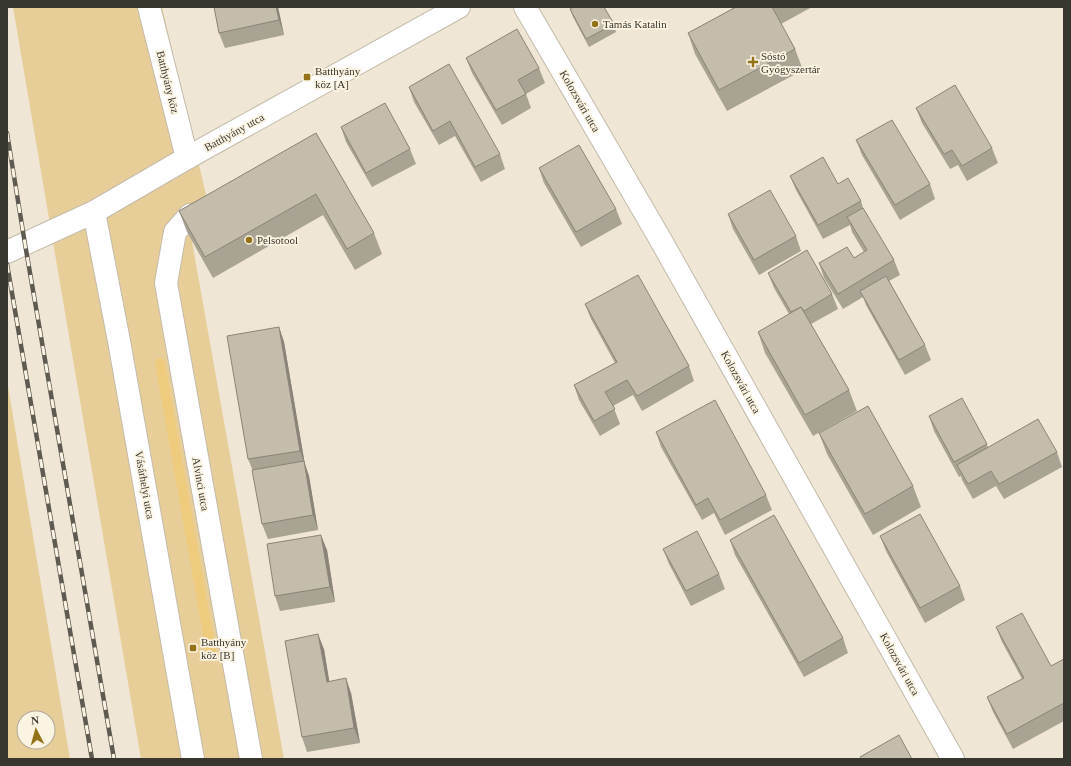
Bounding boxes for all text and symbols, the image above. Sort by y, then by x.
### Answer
place label: Tamás Katalin [603,18,667,30]
marker: Tamás Katalin [590,19,600,29]
street label: Batthyány köz [154,50,182,115]
place label: Sóstó Gyógyszertár [761,50,821,75]
marker: Sóstó Gyógyszertár [748,57,758,67]
place label: Batthyány köz [A] [315,65,361,90]
street label: Kolozsvári utca [557,68,603,134]
marker: Batthyány köz [A] [302,72,312,82]
street label: Batthyány utca [202,111,266,153]
place label: Pelsotool [257,234,298,246]
marker: Pelsotool [244,235,254,245]
street label: Kolozsvári utca [719,349,763,415]
street label: Vásárhelyi utca [133,450,157,520]
street label: Alvinci utca [190,456,212,512]
street label: Kolozsvári utca [878,631,922,697]
place label: Batthyány köz [B] [201,636,247,661]
marker: Batthyány köz [B] [188,643,198,653]
north arrow [16,710,56,750]
text: N [30,714,40,726]

